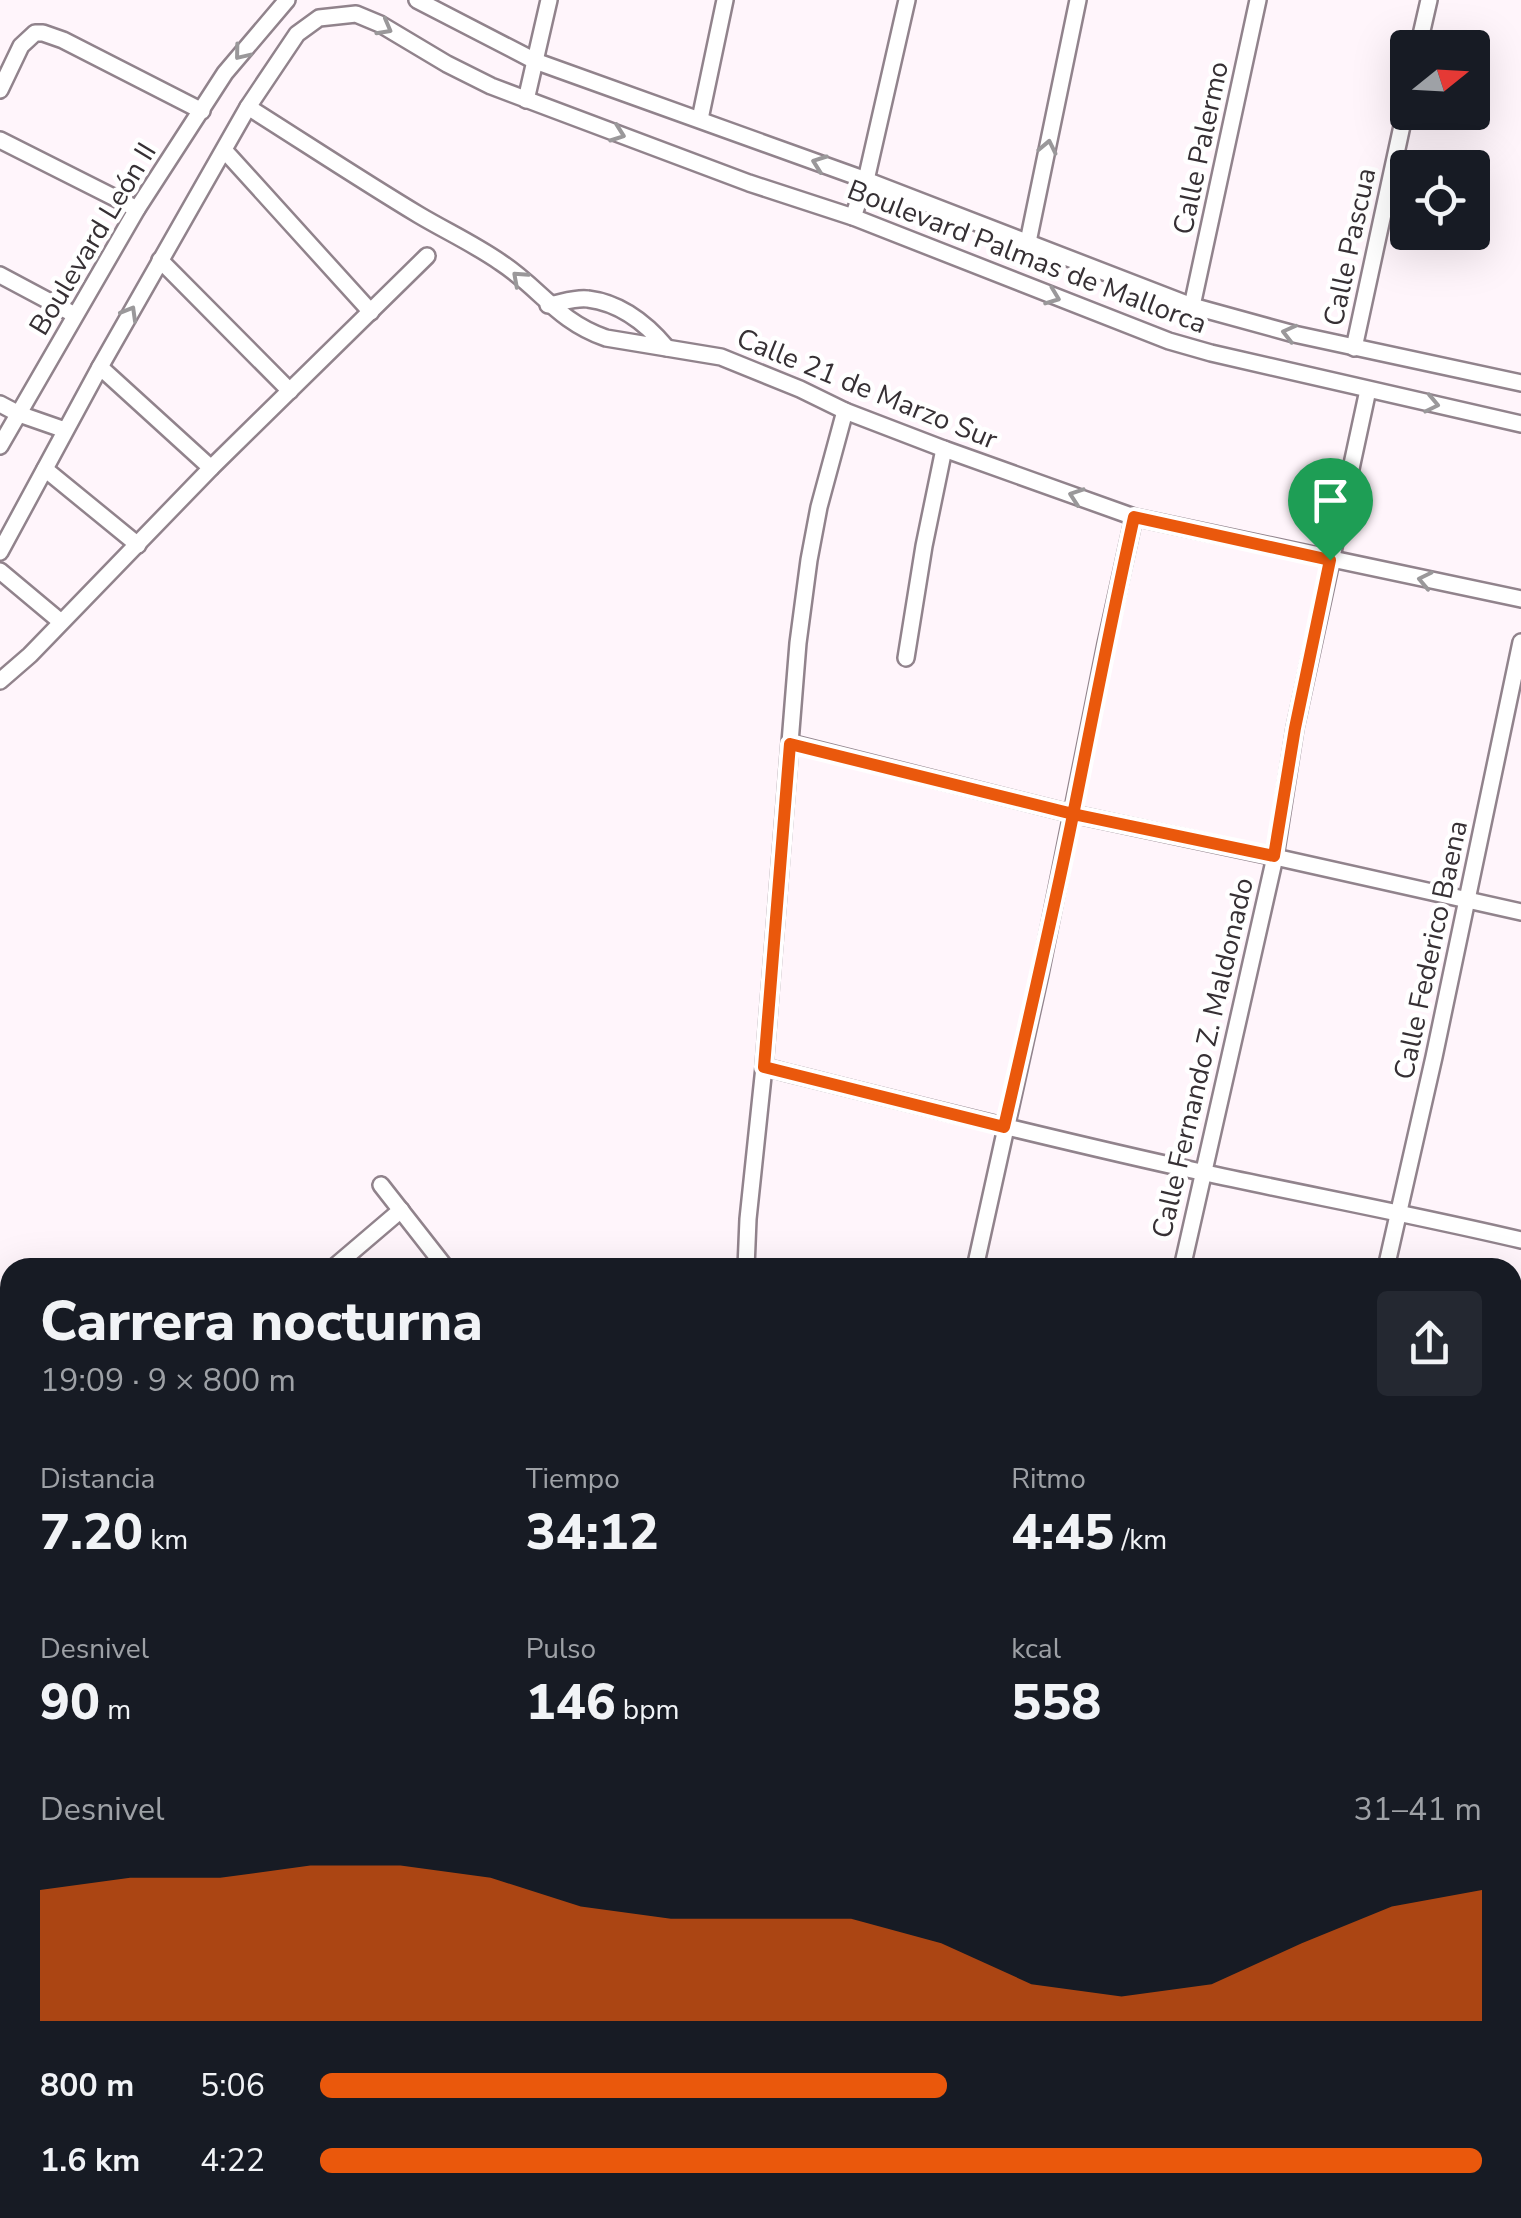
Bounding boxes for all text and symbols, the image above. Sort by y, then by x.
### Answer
one-way arrow [374,16,392,36]
north arrow [1390,30,1490,130]
map controls [1390,30,1490,250]
one-way arrow [235,41,253,59]
street label: Calle Palermo [1164,58,1238,238]
one-way arrow [608,122,625,143]
street label: Boulevard León II [20,136,166,342]
one-way arrow [1036,138,1057,155]
button: locate [1390,150,1490,250]
one-way arrow [811,155,829,175]
street label: Calle Pascua [1315,164,1385,330]
street label: Boulevard Palmas de Mallorca [842,171,1212,343]
one-way arrow [512,271,531,289]
one-way arrow [1043,285,1061,305]
one-way arrow [118,306,138,324]
street label: Calle 21 de Marzo Sur [731,319,1003,459]
one-way arrow [1281,324,1298,345]
one-way arrow [1423,392,1440,413]
pin [1288,458,1373,561]
icon: arrive [1303,473,1358,528]
one-way arrow [1068,487,1085,508]
one-way arrow [1417,570,1434,591]
street label: Calle Federico Baena [1385,817,1477,1083]
street label: Calle Fernando Z. Maldonado [1143,874,1263,1242]
text: Carrera nocturna [40,1284,483,1359]
button: share [1377,1291,1482,1396]
text: 19:09 · 9 × 800 m [40,1359,296,1402]
text: Distancia [40,1460,155,1498]
text: Tiempo [526,1460,620,1498]
text: Ritmo [1011,1460,1086,1498]
text: 7.20 [40,1498,143,1567]
text: 34:12 [526,1498,659,1567]
text: 4:45 [1011,1498,1114,1567]
text: km [143,1521,188,1559]
text: /km [1114,1521,1167,1559]
text: Desnivel [40,1630,149,1668]
text: Pulso [526,1630,596,1668]
text: kcal [1011,1630,1061,1668]
text: 90 [40,1668,100,1737]
text: 146 [526,1668,616,1737]
text: 558 [1011,1668,1101,1737]
text: m [100,1691,131,1729]
text: bpm [616,1691,679,1729]
text: Desnivel [40,1788,165,1831]
text: 31–41 m [1354,1788,1482,1831]
text: 800 m [40,2064,134,2107]
text: 5:06 [200,2064,265,2107]
text: 1.6 km [40,2139,140,2182]
text: 4:22 [200,2139,265,2182]

